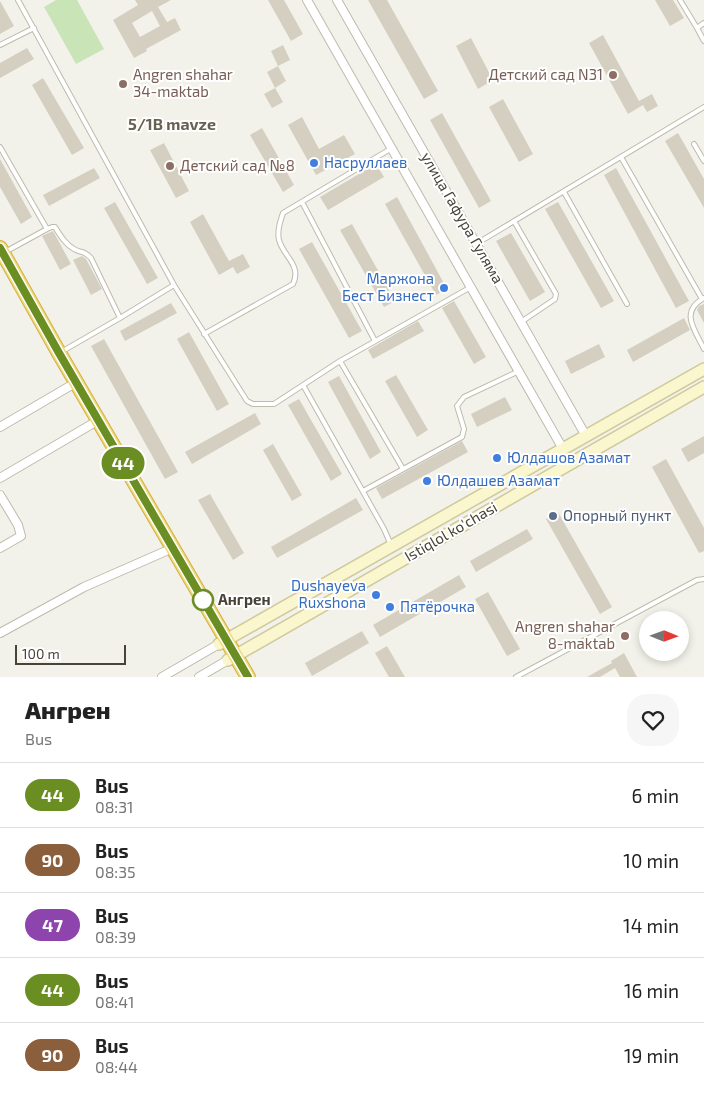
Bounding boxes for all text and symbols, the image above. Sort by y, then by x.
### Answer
place label: Angren shahar 34-maktab [133,65,233,100]
place label: Детский сад N31 [489,65,603,83]
marker: Детский сад N31 [607,69,619,81]
marker: Angren shahar 34-maktab [117,78,129,90]
district label: 5/1B mavze [128,114,216,133]
street label: улица Гафура Гуляма [417,149,508,287]
place label: Насруллаев [324,153,407,172]
place label: Детский сад №8 [180,156,295,174]
marker: Насруллаев [308,157,320,169]
marker: Детский сад №8 [164,160,176,172]
place label: Маржона Бест Бизнест [342,269,434,304]
marker: Маржона Бест Бизнест [438,282,450,294]
line badge: 44 [100,447,146,479]
place label: Юлдашов Азамат [507,448,631,466]
text: 44 [112,452,134,474]
marker: Юлдашов Азамат [491,452,503,464]
place label: Юлдашев Азамат [437,471,560,489]
marker: Юлдашев Азамат [421,475,433,487]
street label: Istiqlol ko'chasi [401,497,500,565]
place label: Опорный пункт [563,506,671,525]
marker: Опорный пункт [547,510,559,522]
place label: Dushayeva Ruxshona [291,576,366,611]
marker: Ангрен [192,589,214,611]
marker: Dushayeva Ruxshona [370,589,382,601]
place label: Ангрен [218,590,271,608]
place label: Пятёрочка [400,597,475,615]
marker: Пятёрочка [384,601,396,613]
north arrow [639,611,689,661]
map controls [639,611,689,661]
place label: Angren shahar 8-maktab [515,617,615,652]
marker: Angren shahar 8-maktab [619,630,631,642]
scale bar [15,642,126,665]
text: 100 m [22,645,60,662]
button: heart [627,694,679,746]
text: Ангрен [25,695,111,724]
text: Bus [25,729,52,748]
text: Bus [95,774,129,797]
text: 44 [41,784,64,806]
text: 6 min [631,784,679,807]
text: 08:31 [95,797,133,816]
text: Bus [95,839,129,862]
text: 90 [42,849,63,871]
text: 10 min [623,849,679,872]
text: 08:35 [95,862,136,881]
text: Bus [95,904,129,927]
text: 47 [42,914,63,936]
text: 14 min [623,914,679,937]
text: 08:39 [95,927,136,946]
text: Bus [95,969,129,992]
text: 44 [41,979,64,1001]
text: 16 min [624,979,679,1002]
text: 08:41 [95,992,134,1011]
text: Bus [95,1034,129,1057]
text: 90 [42,1044,63,1066]
text: 19 min [624,1044,679,1067]
text: 08:44 [95,1057,138,1076]

